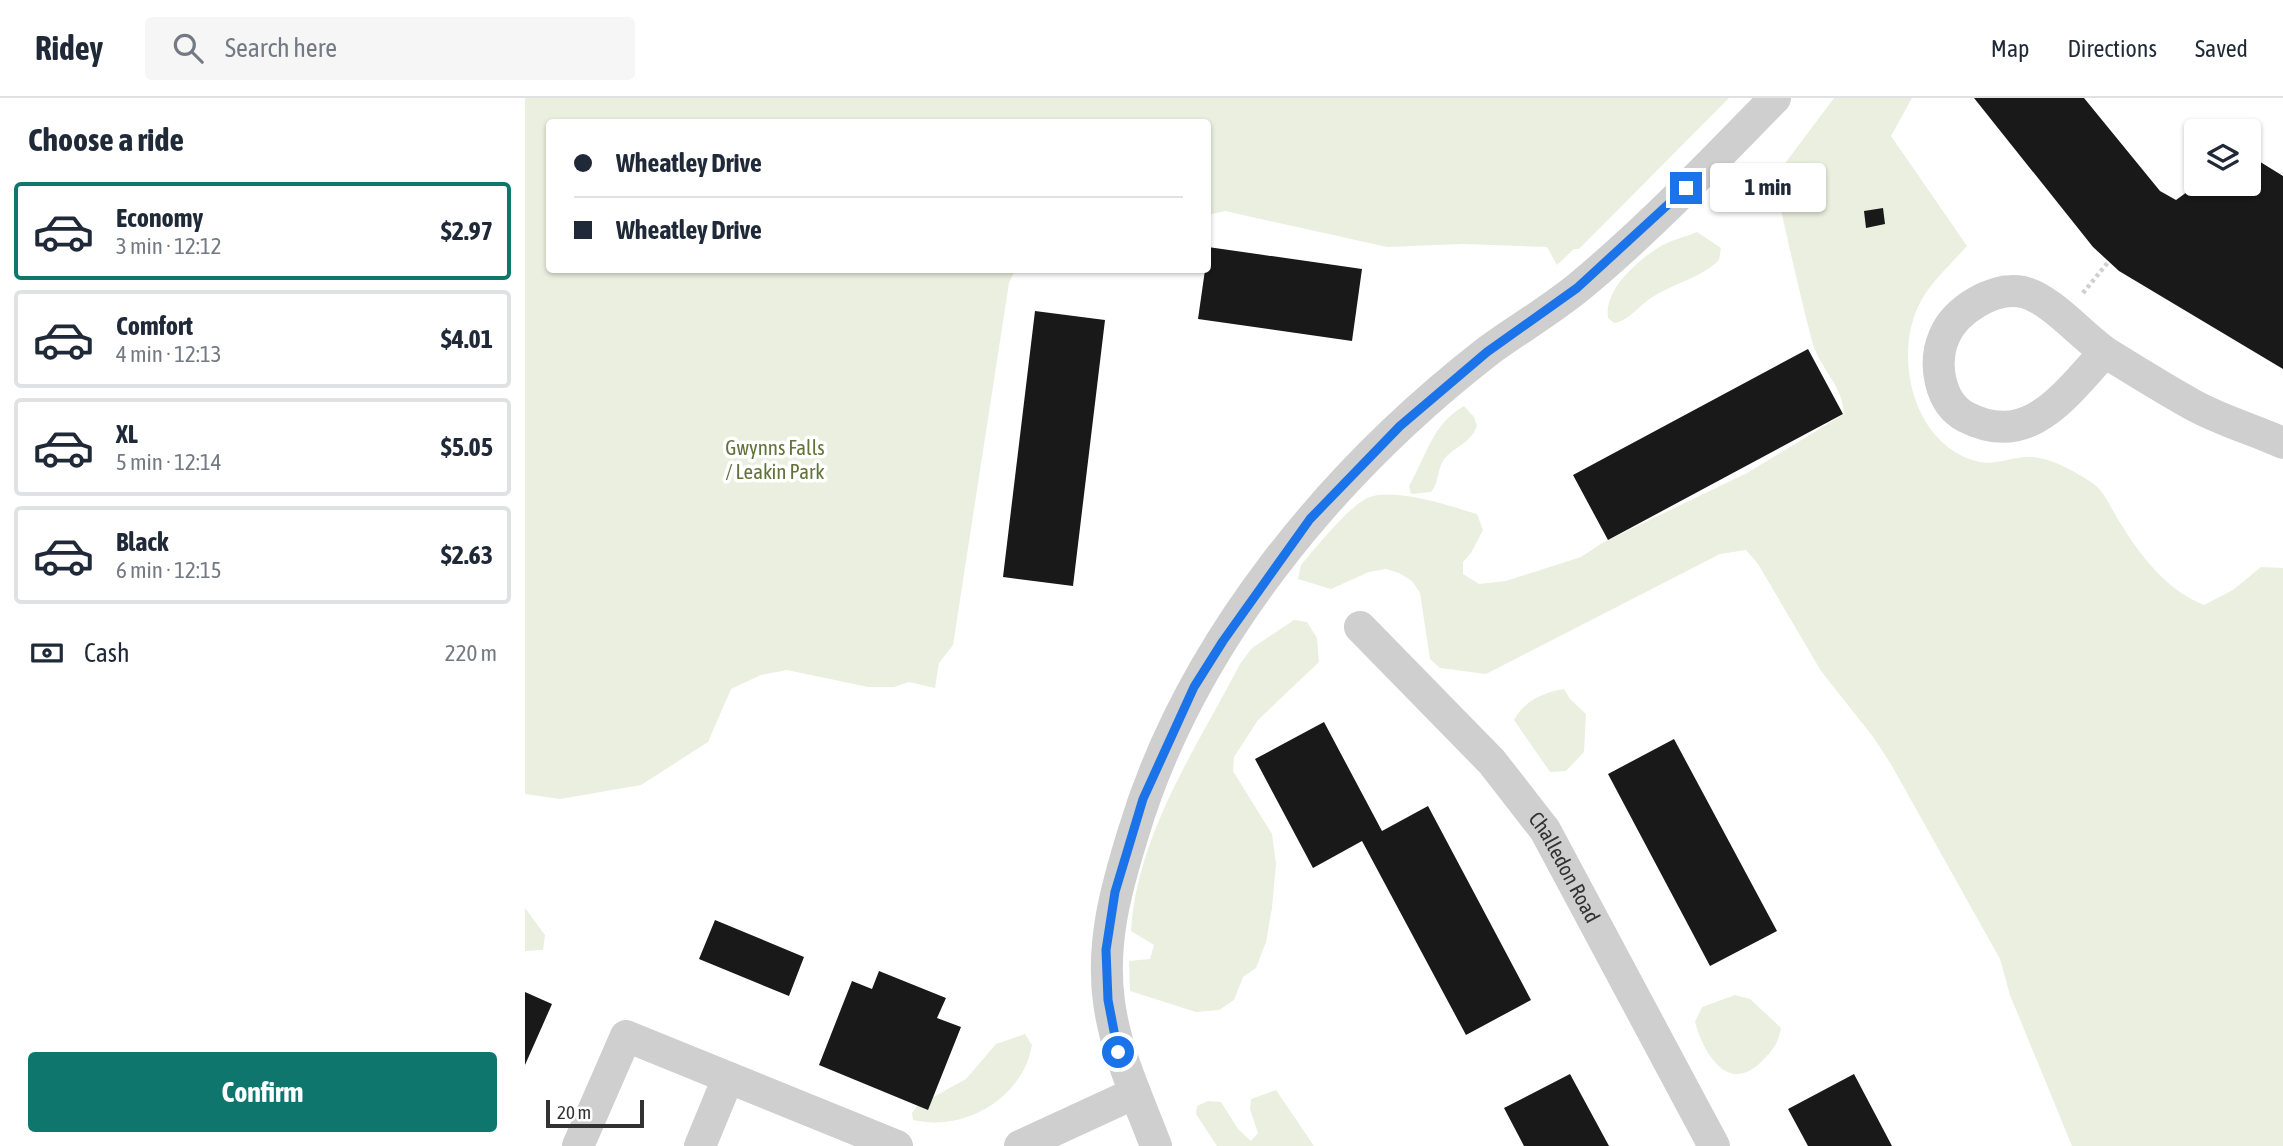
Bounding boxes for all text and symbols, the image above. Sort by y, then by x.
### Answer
search box [145,17,635,80]
text: Ridey [35,29,103,67]
icon: search [169,29,207,67]
text: Search here [225,33,337,63]
text: Map [1991,35,2029,62]
text: Directions [2067,35,2157,62]
text: Saved [2195,35,2248,62]
map controls [2184,119,2261,196]
button: layers [2184,119,2261,196]
text: Choose a ride [28,121,184,158]
text: Wheatley Drive [616,148,762,178]
callout: 1 min [1711,164,1826,212]
route end [1670,172,1702,204]
text: 1 min [1745,174,1791,200]
icon: car [32,200,95,263]
text: Economy [116,203,203,233]
text: Wheatley Drive [616,215,762,245]
text: $2.97 [441,216,493,246]
text: 3 min · 12:12 [116,233,222,259]
icon: car [32,308,95,371]
text: Comfort [116,311,193,341]
text: $4.01 [441,324,493,354]
text: 4 min · 12:13 [116,341,222,367]
icon: car [32,416,95,479]
text: XL [116,419,138,449]
text: $5.05 [441,432,493,462]
park label: Gwynns Falls / Leakin Park [725,435,825,483]
text: 5 min · 12:14 [116,449,222,475]
icon: car [32,524,95,587]
text: Black [116,527,168,557]
text: $2.63 [441,540,493,570]
text: 6 min · 12:15 [116,557,222,583]
icon: cash [28,634,66,672]
text: Cash [84,638,130,668]
text: 220 m [445,640,497,666]
street label: Challedon Road [1524,807,1605,926]
route start [1102,1036,1134,1068]
button: Confirm [28,1052,497,1132]
scale bar [546,1097,644,1129]
text: 20 m [557,1101,591,1123]

